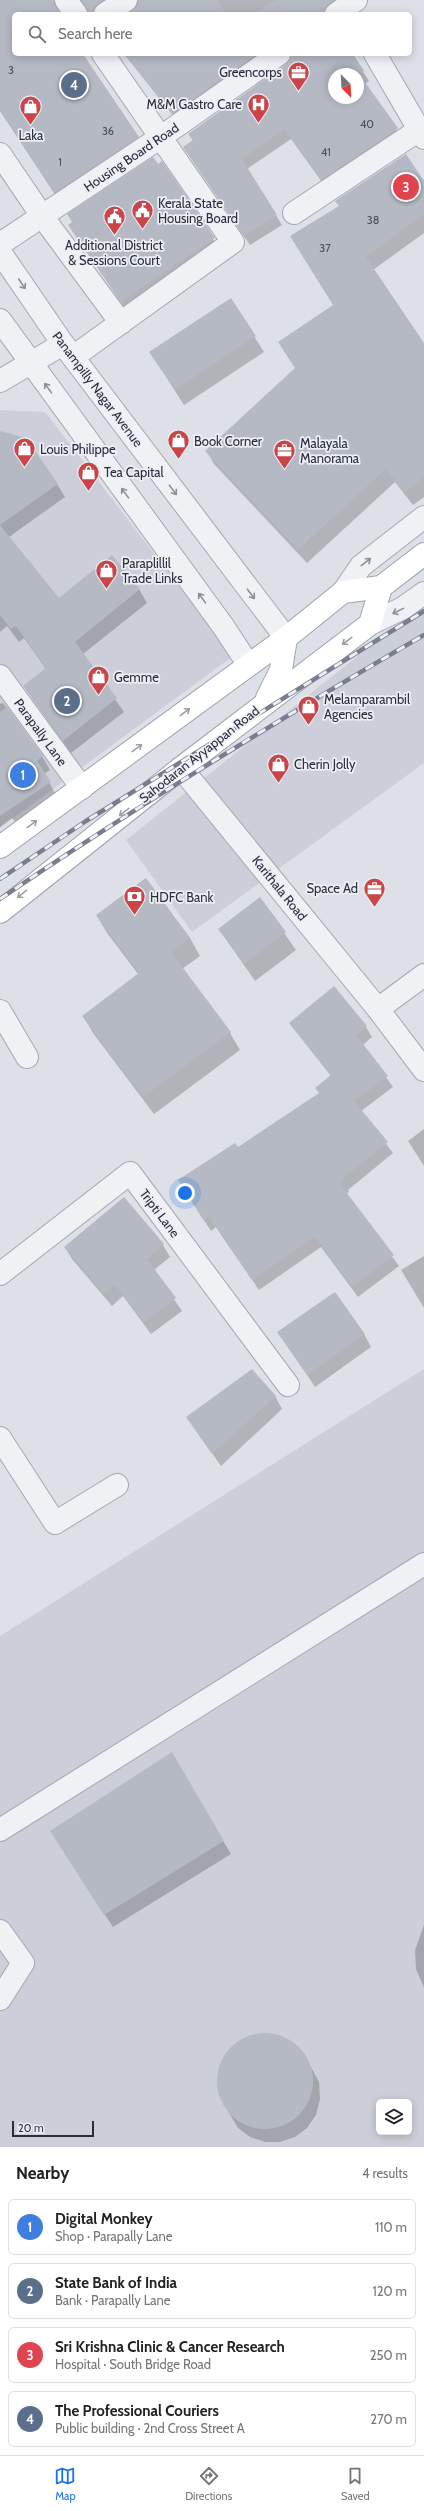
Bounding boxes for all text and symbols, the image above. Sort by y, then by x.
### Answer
search box [12,12,412,56]
icon: search [26,23,48,45]
text: Search here [58,25,133,43]
office icon: Greencorps [285,59,311,92]
house number: 3 [8,63,14,77]
place label: Greencorps [219,64,283,80]
north arrow [328,68,364,104]
pin: 4 [61,70,87,100]
hospital icon: M&M Gastro Care [245,91,271,124]
shop icon: Laka [18,94,44,127]
place label: M&M Gastro Care [146,96,242,112]
house number: 40 [360,117,374,131]
street label: Housing Board Road [80,119,182,195]
house number: 36 [102,124,114,138]
place label: Laka [19,127,44,143]
house number: 41 [321,145,331,159]
house number: 1 [58,155,62,169]
pin: 3 [393,172,419,202]
place label: Kerala State Housing Board [158,195,238,226]
public building icon: Kerala State Housing Board [130,197,156,230]
public building icon: Additional District & Sessions Court [101,204,127,237]
house number: 38 [367,213,379,227]
place label: Additional District & Sessions Court [65,237,164,268]
house number: 37 [319,241,331,255]
one-way arrow [18,278,26,289]
street label: Panampilly Nagar Avenue [49,328,147,450]
one-way arrow [44,383,52,394]
shop icon: Book Corner [165,428,191,461]
place label: Book Corner [194,433,263,449]
place label: Malayala Manorama [300,435,360,466]
shop icon: Louis Philippe [11,436,37,469]
office icon: Malayala Manorama [271,437,297,470]
place label: Louis Philippe [40,441,116,457]
shop icon: Tea Capital [76,459,102,492]
place label: Tea Capital [104,464,164,480]
one-way arrow [169,485,177,496]
one-way arrow [121,488,129,499]
place label: Paraplillil Trade Links [122,555,183,586]
shop icon: Paraplillil Trade Links [94,557,120,590]
one-way arrow [361,557,372,566]
one-way arrow [247,589,256,600]
one-way arrow [198,592,206,603]
one-way arrow [392,607,404,615]
one-way arrow [342,637,353,645]
shop icon: Gemme [86,664,112,697]
place label: Gemme [114,669,159,685]
pin: 2 [54,686,80,716]
place label: Melamparambil Agencies [324,691,410,722]
shop icon: Melamparambil Agencies [296,693,322,726]
street label: Parapally Lane [11,695,71,769]
street label: Sahodaran Ayyappan Road [136,702,262,806]
one-way arrow [180,707,191,716]
one-way arrow [131,744,142,752]
shop icon: Cherin Jolly [266,751,292,784]
place label: Cherin Jolly [294,756,356,772]
pin: 1 [10,760,36,790]
one-way arrow [118,808,129,817]
one-way arrow [26,820,37,828]
street label: Karithala Road [249,852,311,924]
office icon: Space Ad [361,875,387,908]
place label: Space Ad [307,880,358,896]
bank icon: HDFC Bank [122,884,148,917]
one-way arrow [17,889,28,898]
place label: HDFC Bank [150,889,214,905]
your location [175,1183,195,1203]
street label: Tripti Lane [137,1186,184,1241]
map controls [376,2099,412,2135]
button: layers [376,2099,412,2135]
scale bar [12,2119,94,2138]
text: 20 m [18,2121,44,2135]
text: Nearby [16,2163,69,2183]
text: 4 results [362,2165,408,2181]
text: Digital Monkey [55,2210,152,2228]
text: 1 [28,2219,32,2235]
text: 110 m [375,2219,407,2235]
text: Shop · Parapally Lane [55,2228,172,2244]
text: State Bank of India [55,2274,177,2292]
text: 2 [27,2283,33,2299]
text: 120 m [373,2283,407,2299]
text: Bank · Parapally Lane [55,2292,170,2308]
text: Sri Krishna Clinic & Cancer Research [55,2338,285,2356]
text: 3 [26,2347,34,2363]
text: 250 m [370,2347,407,2363]
text: Hospital · South Bridge Road [55,2356,211,2372]
text: The Professional Couriers [55,2402,219,2420]
text: 4 [26,2411,34,2427]
text: 270 m [370,2411,407,2427]
text: Public building · 2nd Cross Street A [55,2420,245,2436]
tab: Map [54,2465,76,2503]
tab: Directions [185,2465,232,2503]
tab: Saved [341,2465,370,2503]

